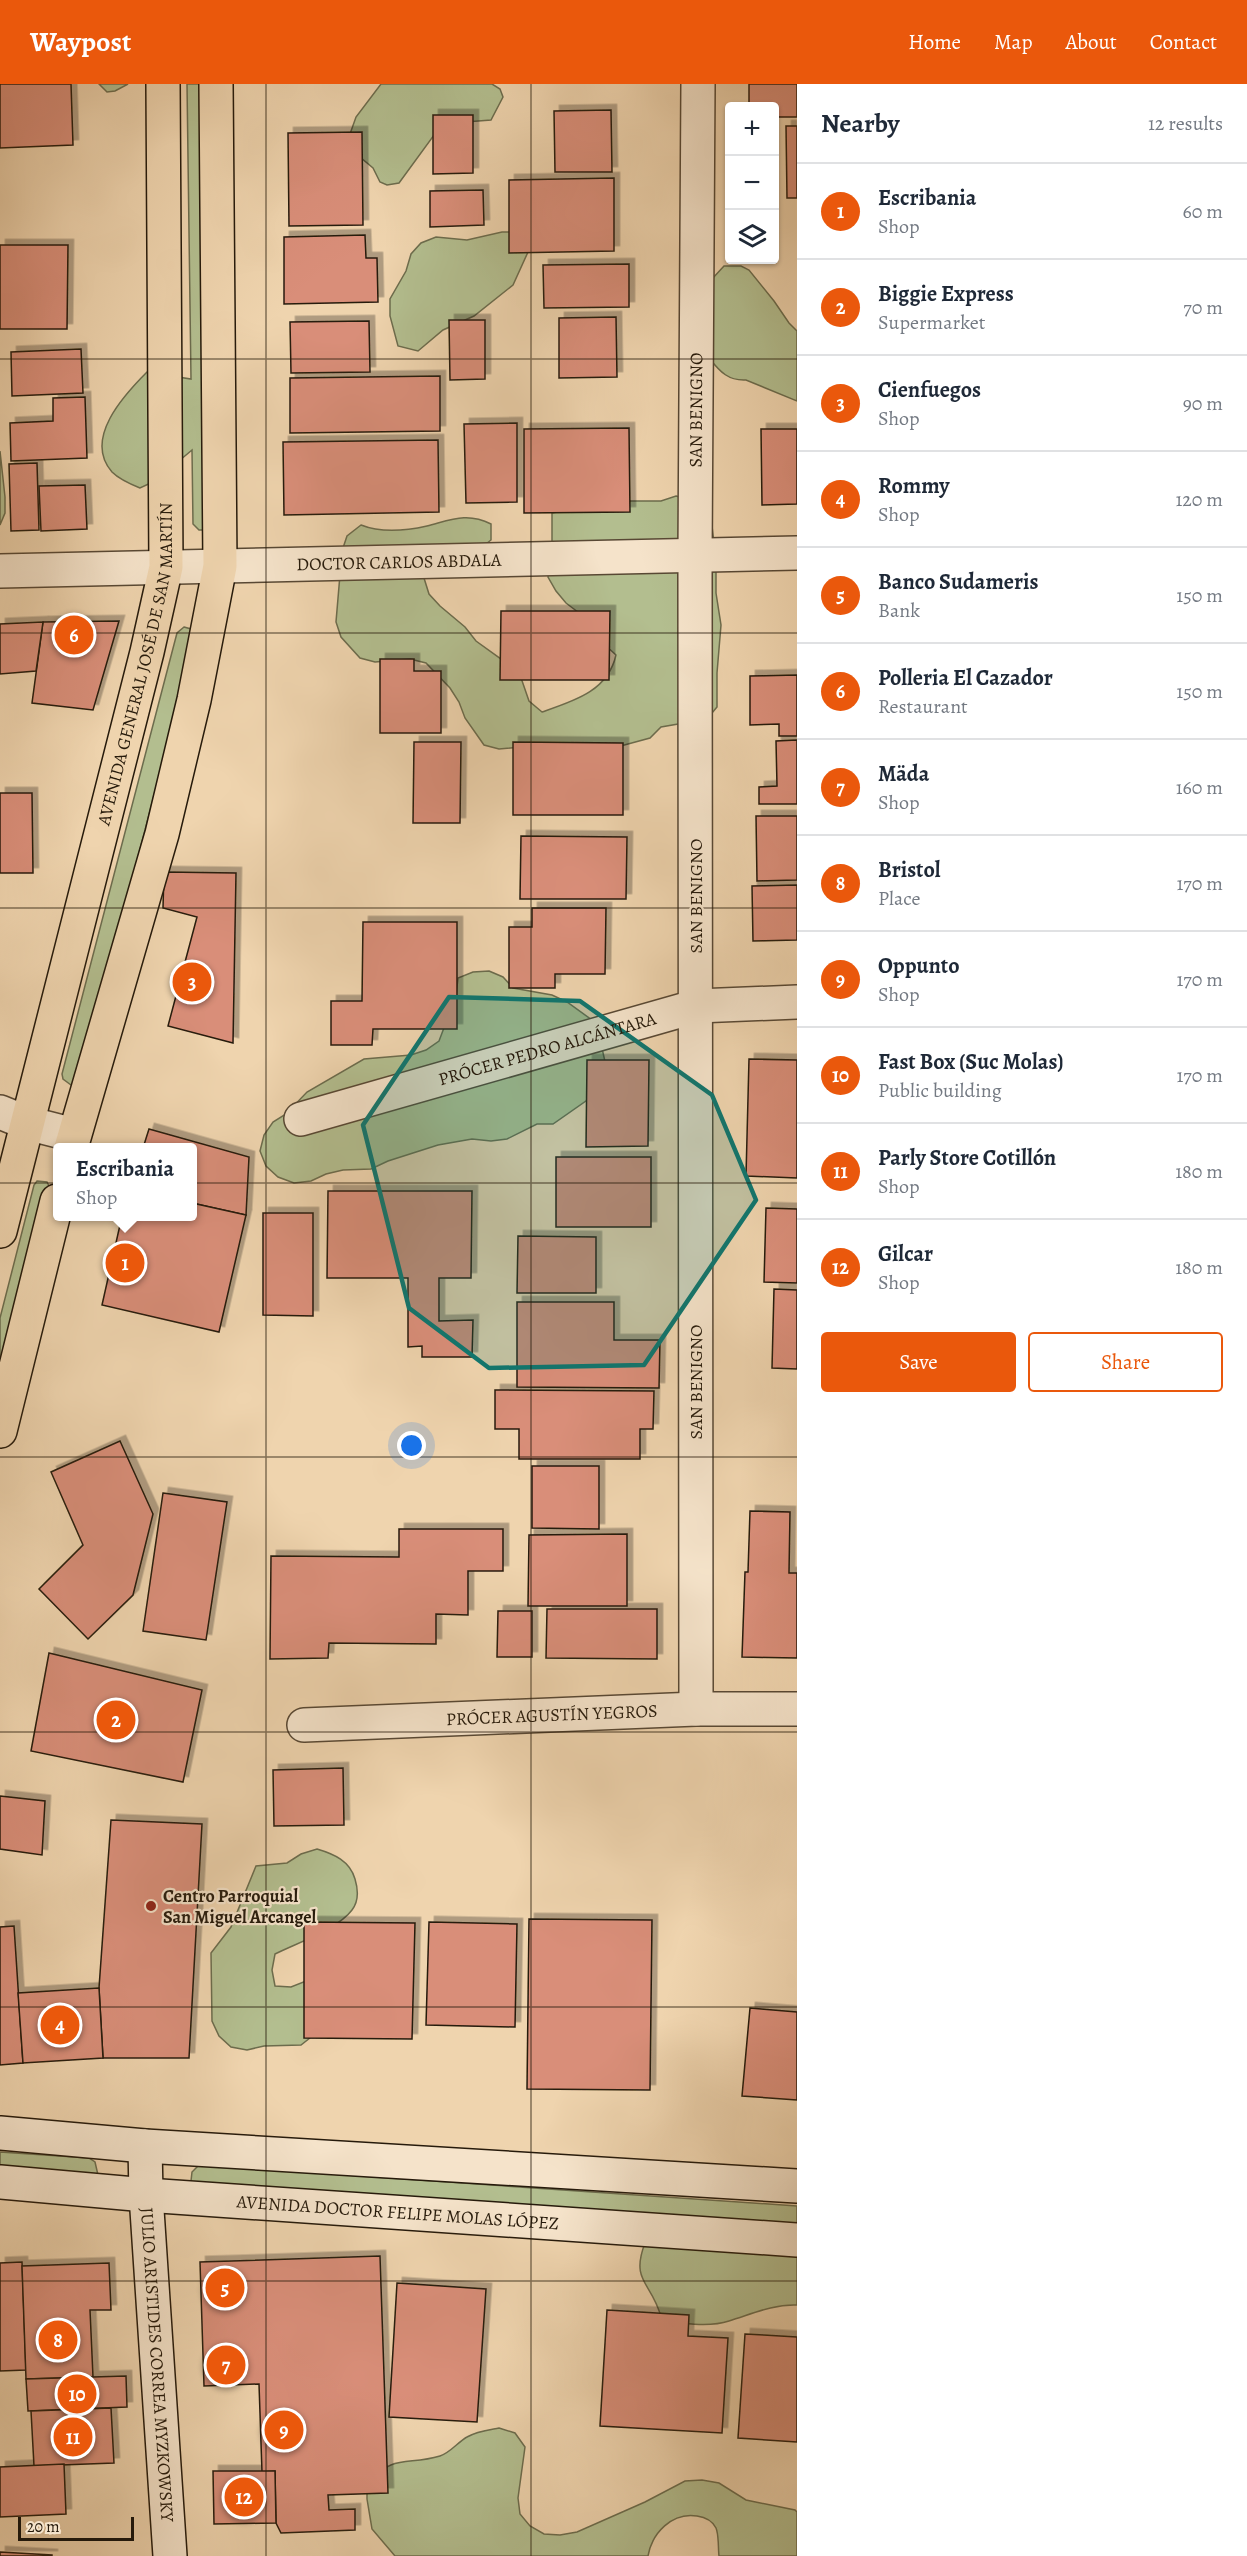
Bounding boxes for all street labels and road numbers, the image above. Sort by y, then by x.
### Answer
street label: SAN BENIGNO [684,352,708,468]
street label: AVENIDA GENERAL JOSÉ DE SAN MARTÍN [91,503,178,829]
street label: DOCTOR CARLOS ABDALA [296,548,502,576]
street label: SAN BENIGNO [684,839,708,953]
street label: PRÓCER PEDRO ALCÁNTARA [436,1006,659,1091]
street label: SAN BENIGNO [684,1325,708,1439]
street label: PRÓCER AGUSTÍN YEGROS [446,1699,658,1731]
street label: AVENIDA DOCTOR FELIPE MOLAS LÓPEZ [235,2189,560,2236]
street label: JULIO ARISTIDES CORREA MYZKOWSKY [135,2207,180,2524]

